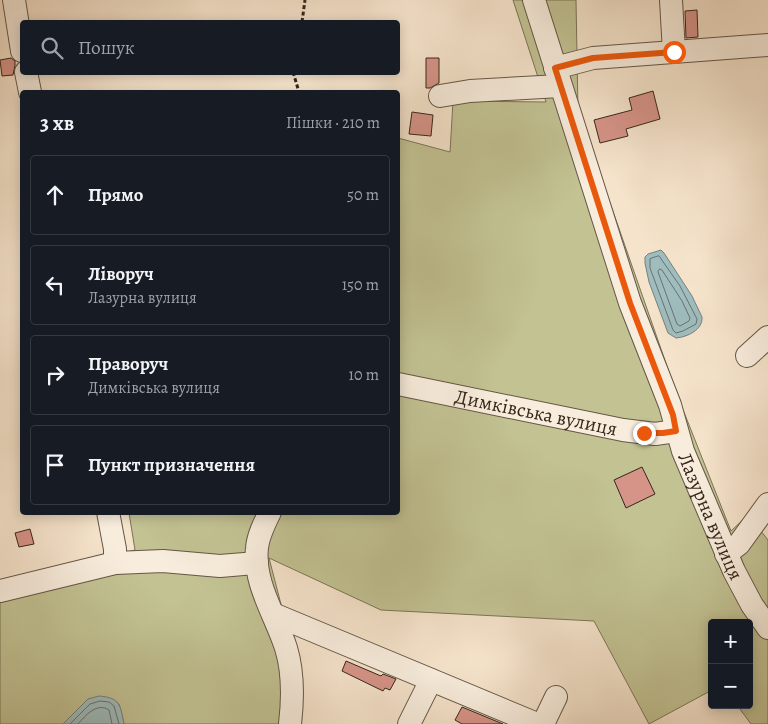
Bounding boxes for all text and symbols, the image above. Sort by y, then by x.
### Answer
search box [20,20,400,75]
icon: search [38,34,66,62]
text: Пошук [78,35,135,61]
route start [663,41,686,64]
text: 3 хв [40,109,74,137]
text: Пішки · 210 m [286,112,380,134]
icon: ahead [41,181,69,209]
text: Прямо [88,182,143,208]
text: 50 m [347,184,379,206]
text: Ліворуч [88,261,154,287]
icon: left [41,271,69,299]
text: 150 m [342,274,379,296]
text: Лазурна вулиця [88,287,197,309]
text: Праворуч [88,351,168,377]
icon: right [41,361,69,389]
text: 10 m [349,364,379,386]
text: Димківська вулиця [88,377,220,399]
street label: Димківська вулиця [452,383,620,442]
route end [633,422,656,445]
street label: Лазурна вулиця [671,449,749,585]
icon: arrive [41,451,69,479]
text: Пункт призначення [88,452,255,478]
map controls [708,619,753,709]
button: + [708,619,753,664]
button: − [708,664,753,709]

